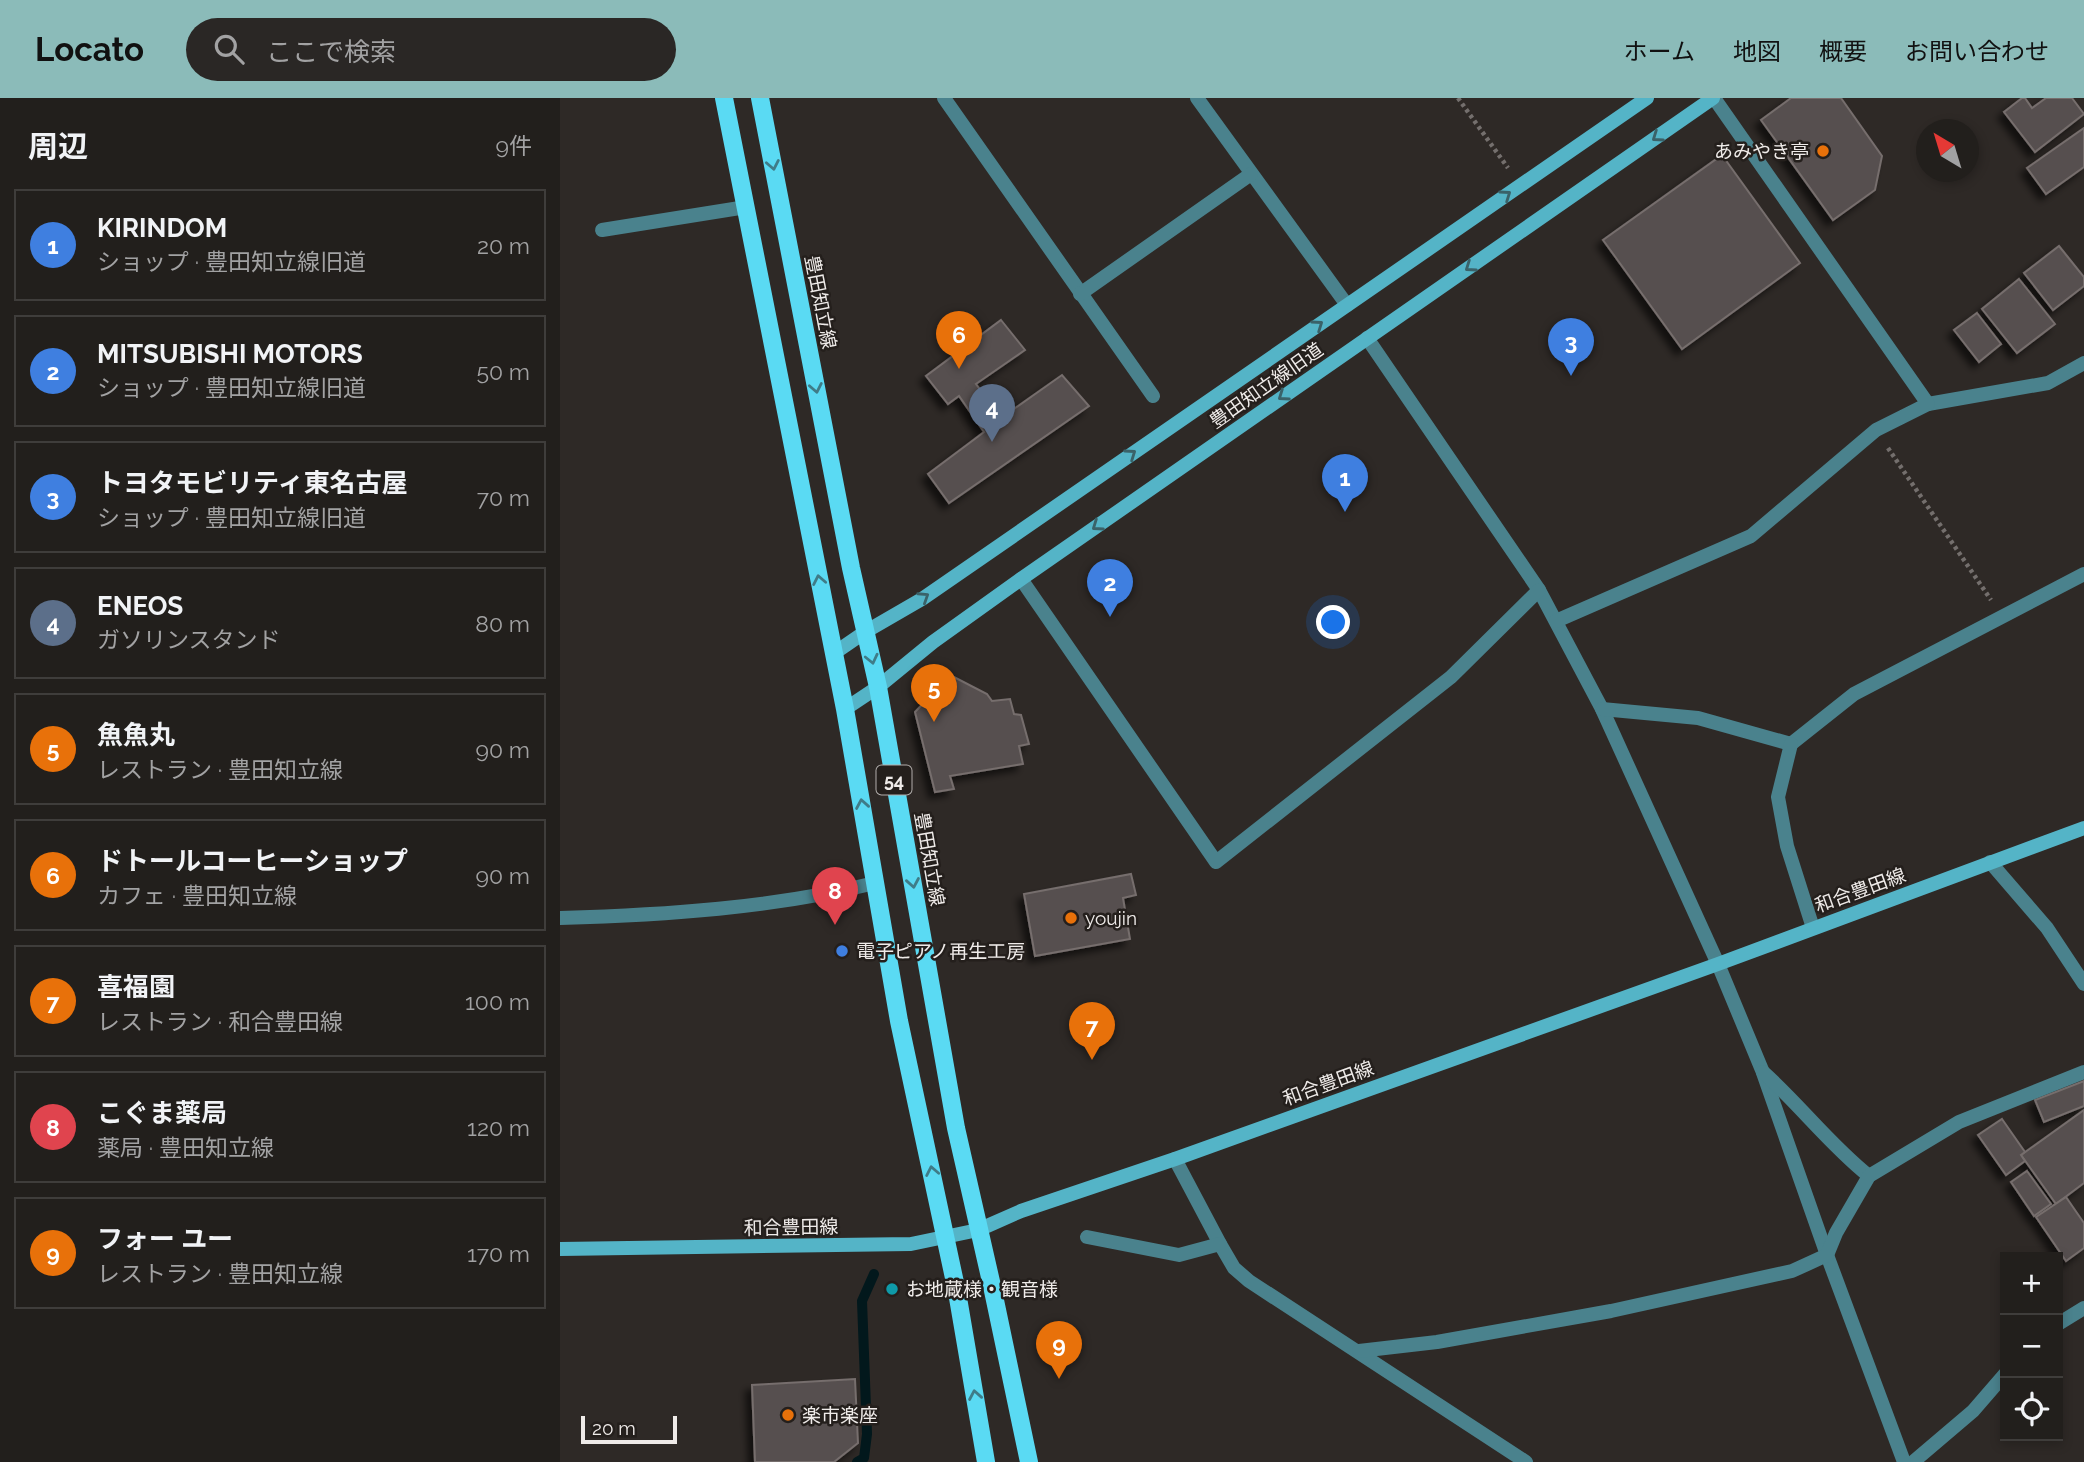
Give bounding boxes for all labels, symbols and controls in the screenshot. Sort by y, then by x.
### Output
search box [186,18,676,81]
text: Locato [35,30,144,69]
icon: search [210,30,248,68]
text: ここで検索 [266,37,396,67]
text: ホーム [1624,37,1695,66]
text: 地図 [1733,37,1781,66]
text: 概要 [1819,37,1867,66]
text: お問い合わせ [1905,37,2049,66]
north arrow [1916,119,1979,182]
text: 周辺 [28,129,88,164]
one-way arrow [1652,129,1665,141]
text: 9件 [496,132,532,159]
place label: あみやき亭 [1714,140,1809,162]
marker: あみやき亭 [1815,143,1831,159]
one-way arrow [765,159,780,171]
one-way arrow [1498,191,1511,203]
text: KIRINDOM [97,213,227,243]
text: 1 [47,232,59,259]
text: 20 m [477,232,530,259]
text: ショップ · 豊田知立線旧道 [97,248,366,275]
street label: 豊田知立線 [801,253,841,351]
one-way arrow [1465,258,1478,271]
pin: 6 [936,311,982,369]
pin: 3 [1548,318,1594,376]
one-way arrow [1311,320,1324,333]
street label: 豊田知立線旧道 [1205,338,1327,432]
text: MITSUBISHI MOTORS [97,339,363,369]
text: 2 [47,358,59,385]
text: 50 m [476,358,530,385]
text: ショップ · 豊田知立線旧道 [97,374,366,401]
one-way arrow [808,382,823,394]
pin: 4 [969,384,1015,442]
one-way arrow [1278,388,1291,400]
one-way arrow [1123,450,1136,462]
pin: 1 [1322,454,1368,512]
text: トヨタモビリティ東名古屋 [97,468,407,498]
text: 3 [47,484,59,511]
text: 70 m [477,484,530,511]
text: ショップ · 豊田知立線旧道 [97,504,366,531]
one-way arrow [1092,518,1105,530]
pin: 2 [1087,559,1133,617]
one-way arrow [812,574,827,586]
text: ENEOS [97,591,183,621]
one-way arrow [916,592,929,605]
your location [1316,605,1350,639]
text: 4 [46,610,60,637]
text: 80 m [475,610,530,637]
text: ガソリンスタンド [97,626,281,653]
one-way arrow [863,653,878,665]
pin: 5 [911,664,957,722]
text: 魚魚丸 [97,720,175,750]
text: 5 [47,736,59,763]
text: 90 m [475,736,530,763]
text: レストラン · 豊田知立線 [97,756,343,783]
road number: 54 [876,766,912,794]
one-way arrow [855,798,870,810]
street label: 豊田知立線 [911,810,949,908]
text: ドトールコーヒーショップ [97,846,408,876]
text: 6 [46,862,60,889]
text: 90 m [475,862,530,889]
street label: 和合豊田線 [1812,863,1908,917]
pin: 8 [812,867,858,925]
one-way arrow [904,877,919,889]
text: カフェ · 豊田知立線 [97,882,297,909]
place label: youjin [1085,907,1137,929]
marker: youjin [1063,910,1079,926]
place label: 電子ピアノ再生工房 [856,940,1025,962]
marker: 電子ピアノ再生工房 [834,943,850,959]
text: 喜福園 [97,972,175,1002]
text: 7 [47,988,59,1015]
text: 100 m [465,988,530,1015]
pin: 7 [1069,1002,1115,1060]
text: レストラン · 和合豊田線 [97,1008,343,1035]
street label: 和合豊田線 [1280,1056,1376,1110]
text: こぐま薬局 [97,1098,227,1128]
text: 8 [46,1114,60,1141]
text: 120 m [467,1114,530,1141]
text: 薬局 · 豊田知立線 [97,1134,274,1161]
one-way arrow [926,1165,941,1177]
street label: 和合豊田線 [743,1215,839,1239]
text: フォー ユー [97,1224,233,1254]
text: 9 [46,1240,60,1267]
text: 170 m [467,1240,530,1267]
map controls [2000,1252,2063,1441]
button: + [2000,1252,2063,1315]
text: レストラン · 豊田知立線 [97,1260,343,1287]
place label: お地蔵様・観音様 [906,1278,1058,1300]
marker: お地蔵様・観音様 [884,1281,900,1297]
button: − [2000,1315,2063,1378]
pin: 9 [1036,1321,1082,1379]
button: locate [2000,1378,2063,1441]
one-way arrow [968,1389,983,1401]
place label: 楽市楽座 [802,1404,878,1426]
marker: 楽市楽座 [780,1407,796,1423]
scale bar [581,1413,677,1445]
text: 20 m [592,1417,636,1439]

